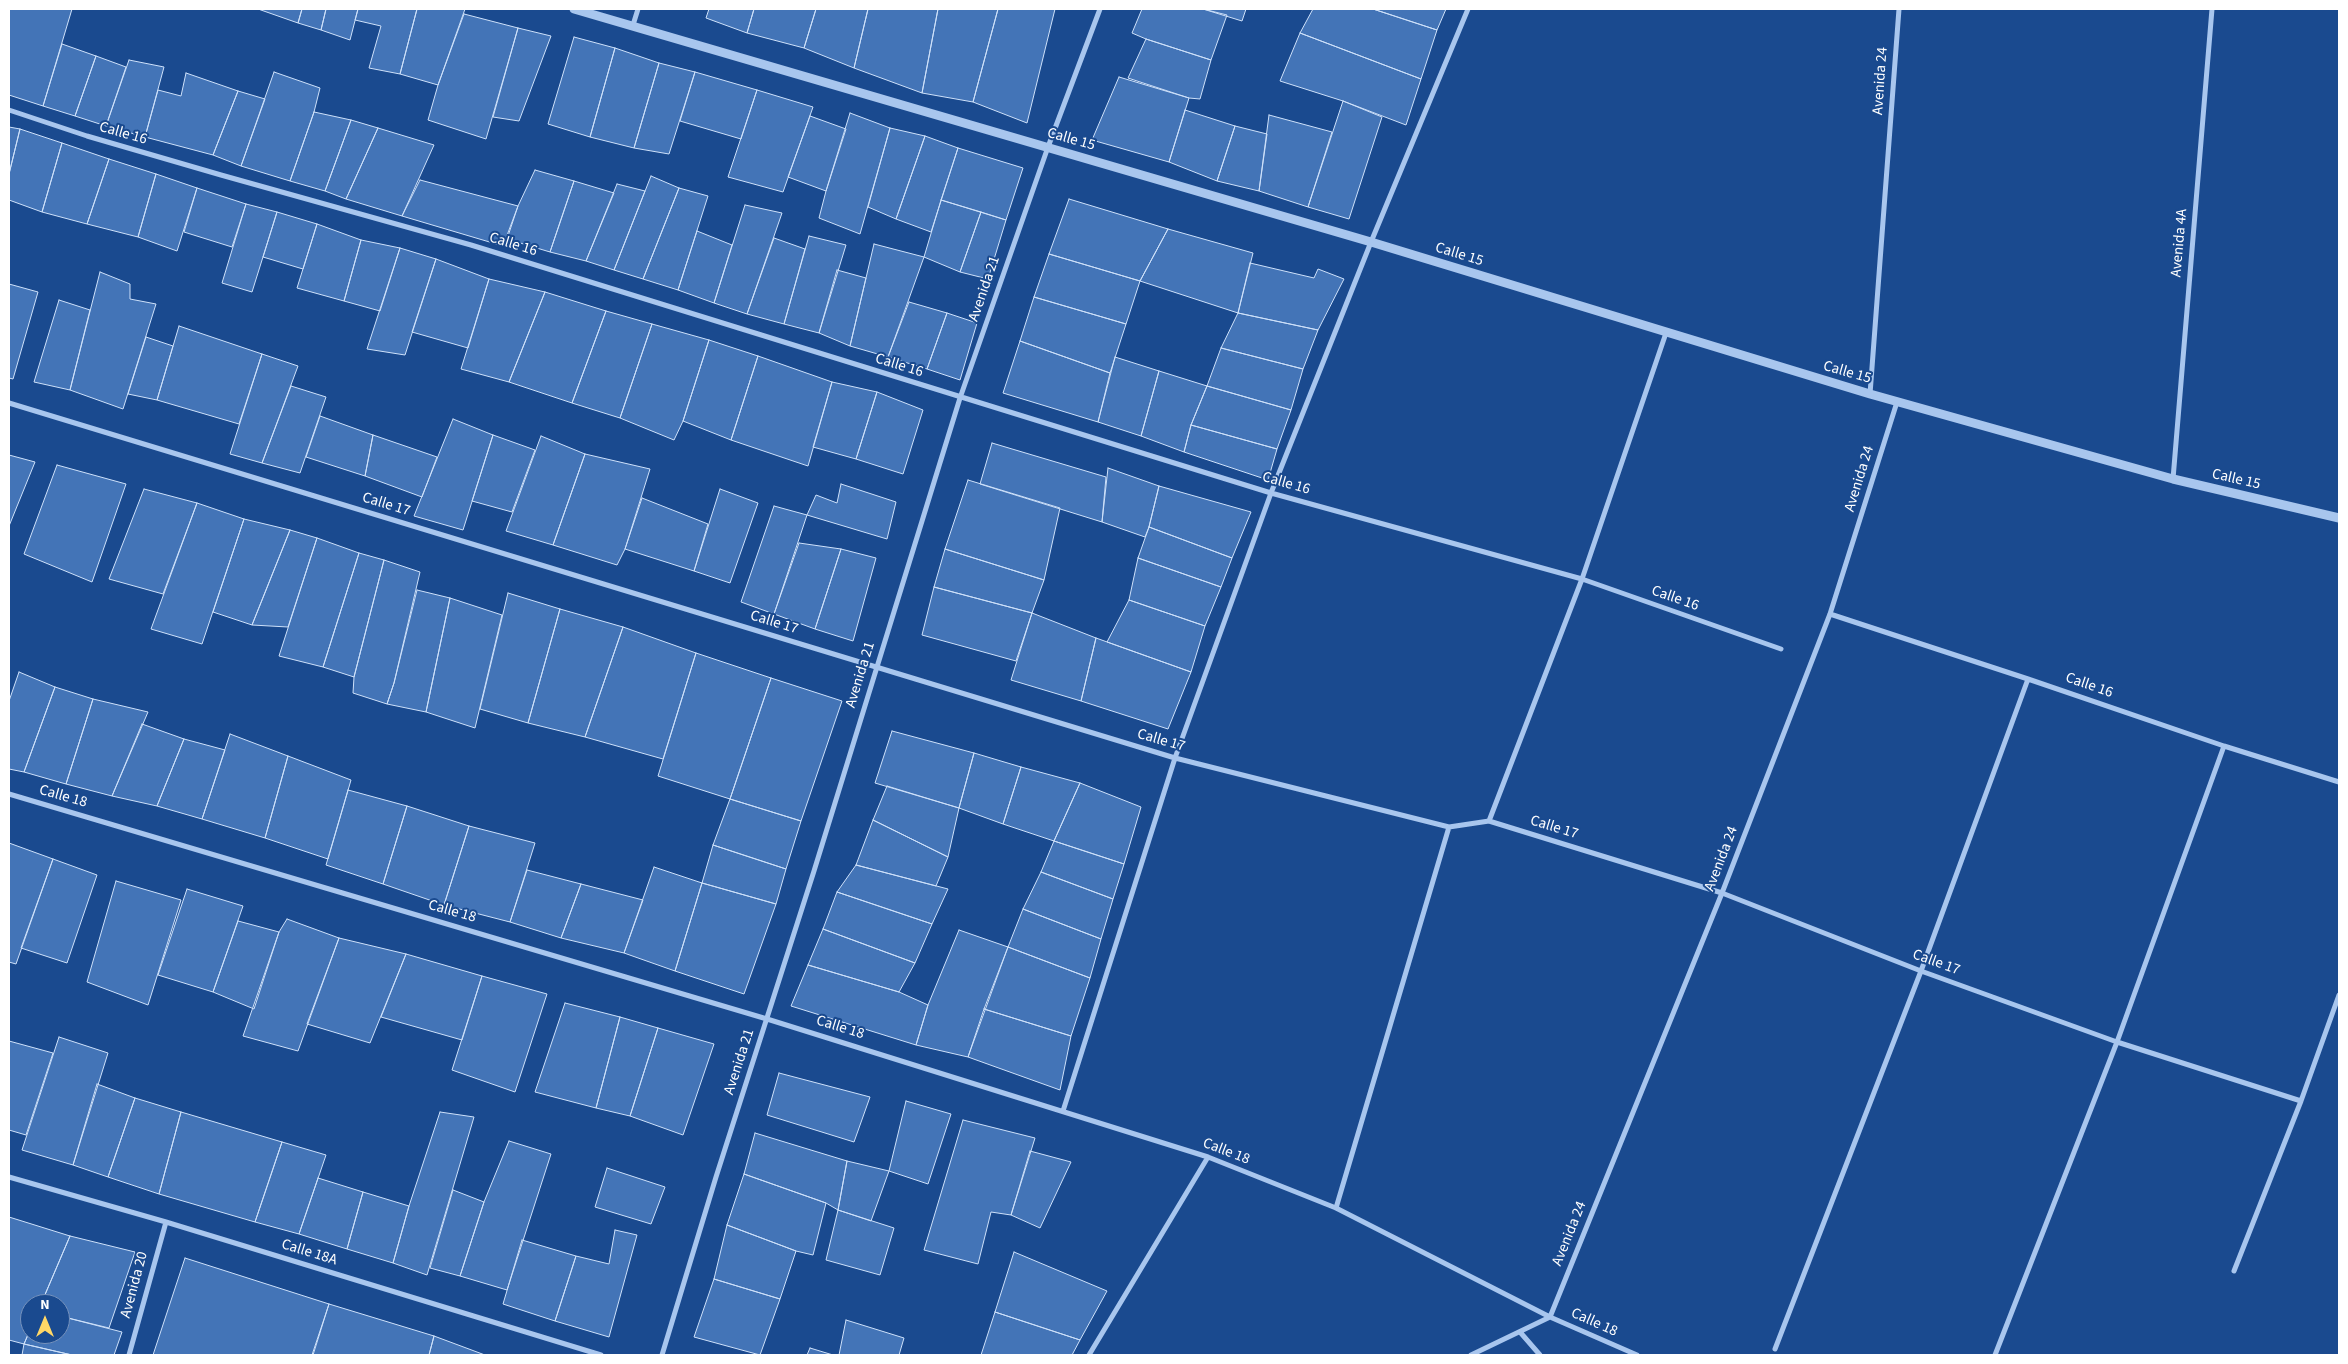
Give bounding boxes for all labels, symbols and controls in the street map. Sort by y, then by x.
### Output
street label: Avenida 24 [1870,46,1892,116]
street label: Calle 16 [97,119,149,149]
street label: Calle 15 [1045,125,1097,155]
street label: Avenida 4A [2168,208,2192,278]
street label: Calle 16 [487,229,539,261]
street label: Calle 15 [1433,239,1485,271]
street label: Avenida 21 [965,254,1005,324]
street label: Calle 16 [873,350,925,382]
street label: Calle 15 [1821,358,1873,388]
street label: Avenida 24 [1841,444,1879,514]
street label: Calle 15 [2210,466,2262,494]
street label: Calle 16 [1260,469,1312,499]
street label: Calle 17 [360,489,412,521]
street label: Calle 16 [1649,582,1701,616]
street label: Calle 17 [748,607,800,639]
street label: Avenida 21 [842,640,880,710]
street label: Calle 16 [2063,669,2115,703]
street label: Calle 17 [1135,726,1187,756]
street label: Calle 18 [37,782,89,812]
street label: Calle 17 [1528,812,1580,844]
street label: Avenida 24 [1701,824,1743,894]
street label: Calle 18 [426,897,478,927]
street label: Calle 17 [1910,946,1962,980]
street label: Calle 18 [814,1012,866,1044]
street label: Avenida 21 [721,1027,759,1097]
street label: Calle 18 [1200,1135,1252,1169]
street label: Avenida 24 [1549,1199,1591,1269]
street label: Calle 18A [279,1236,339,1270]
street label: Avenida 20 [117,1250,153,1320]
north arrow [20,1294,70,1344]
text: N [40,1295,50,1315]
street label: Calle 18 [1568,1305,1620,1341]

